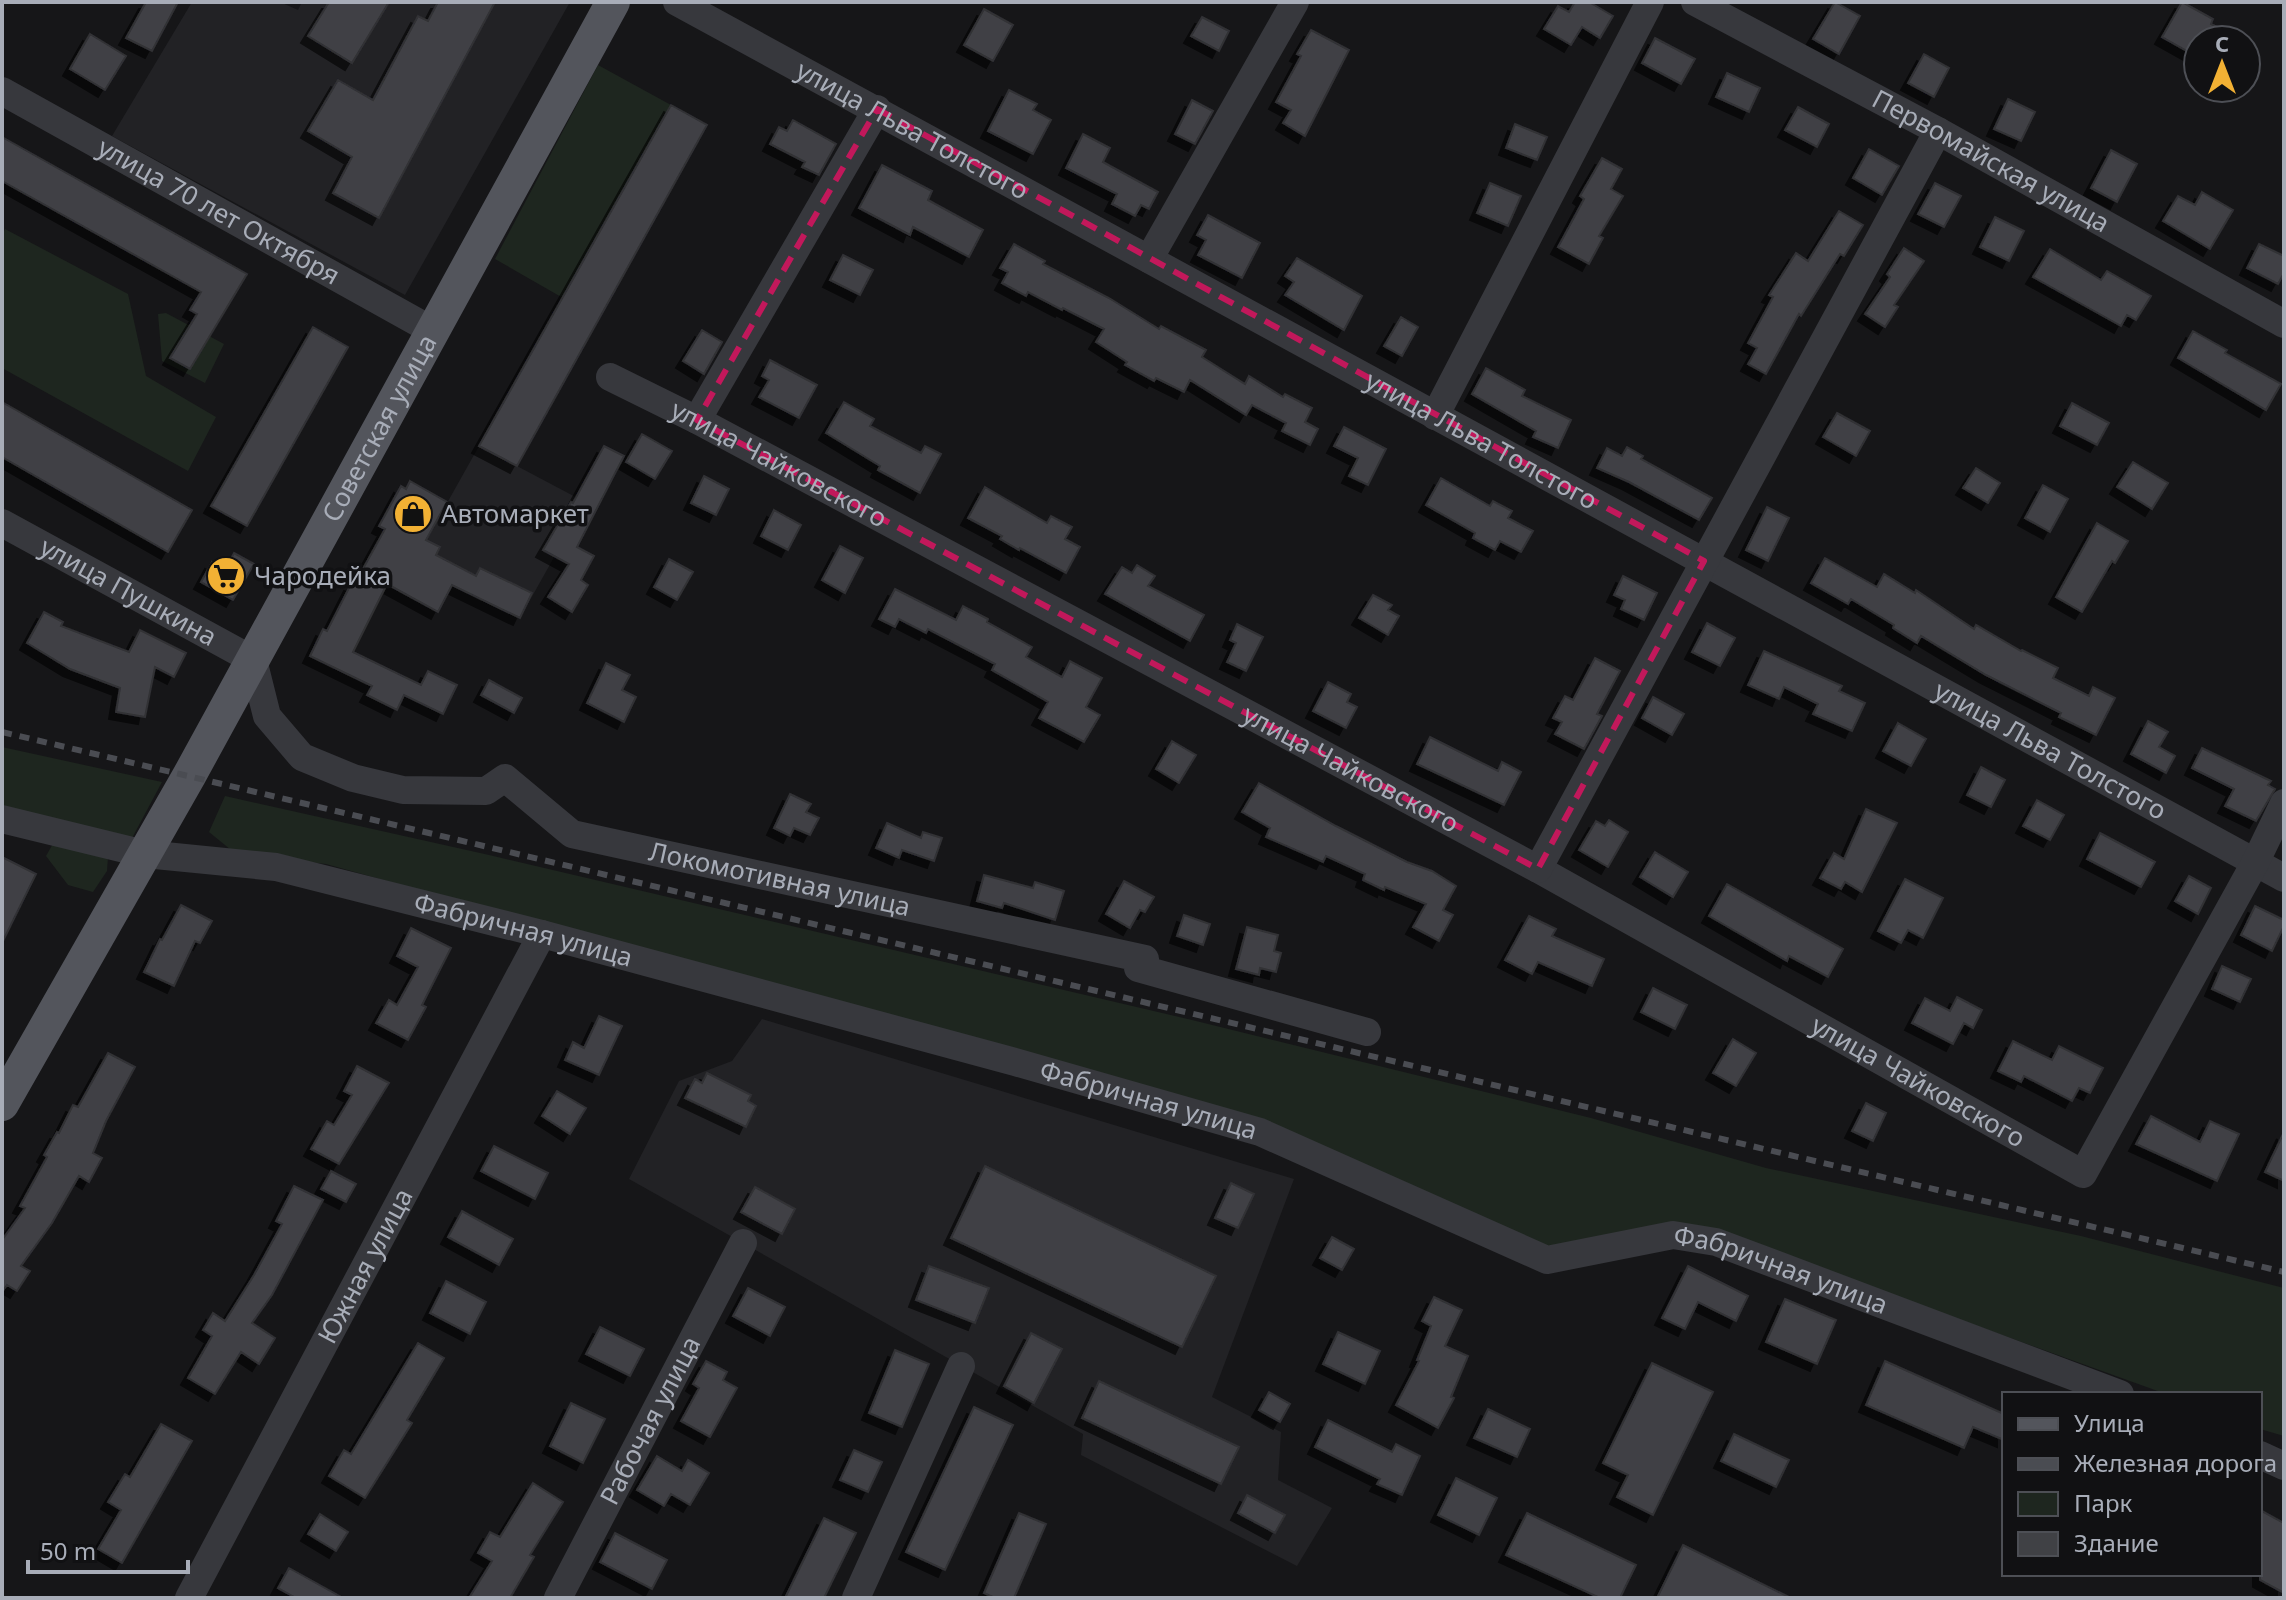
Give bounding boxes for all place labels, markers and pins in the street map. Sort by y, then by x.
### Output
shop icon: Автомаркет [392,493,434,535]
place label: Автомаркет [441,495,589,531]
supermarket icon: Чародейка [205,555,247,597]
place label: Чародейка [254,557,391,593]

